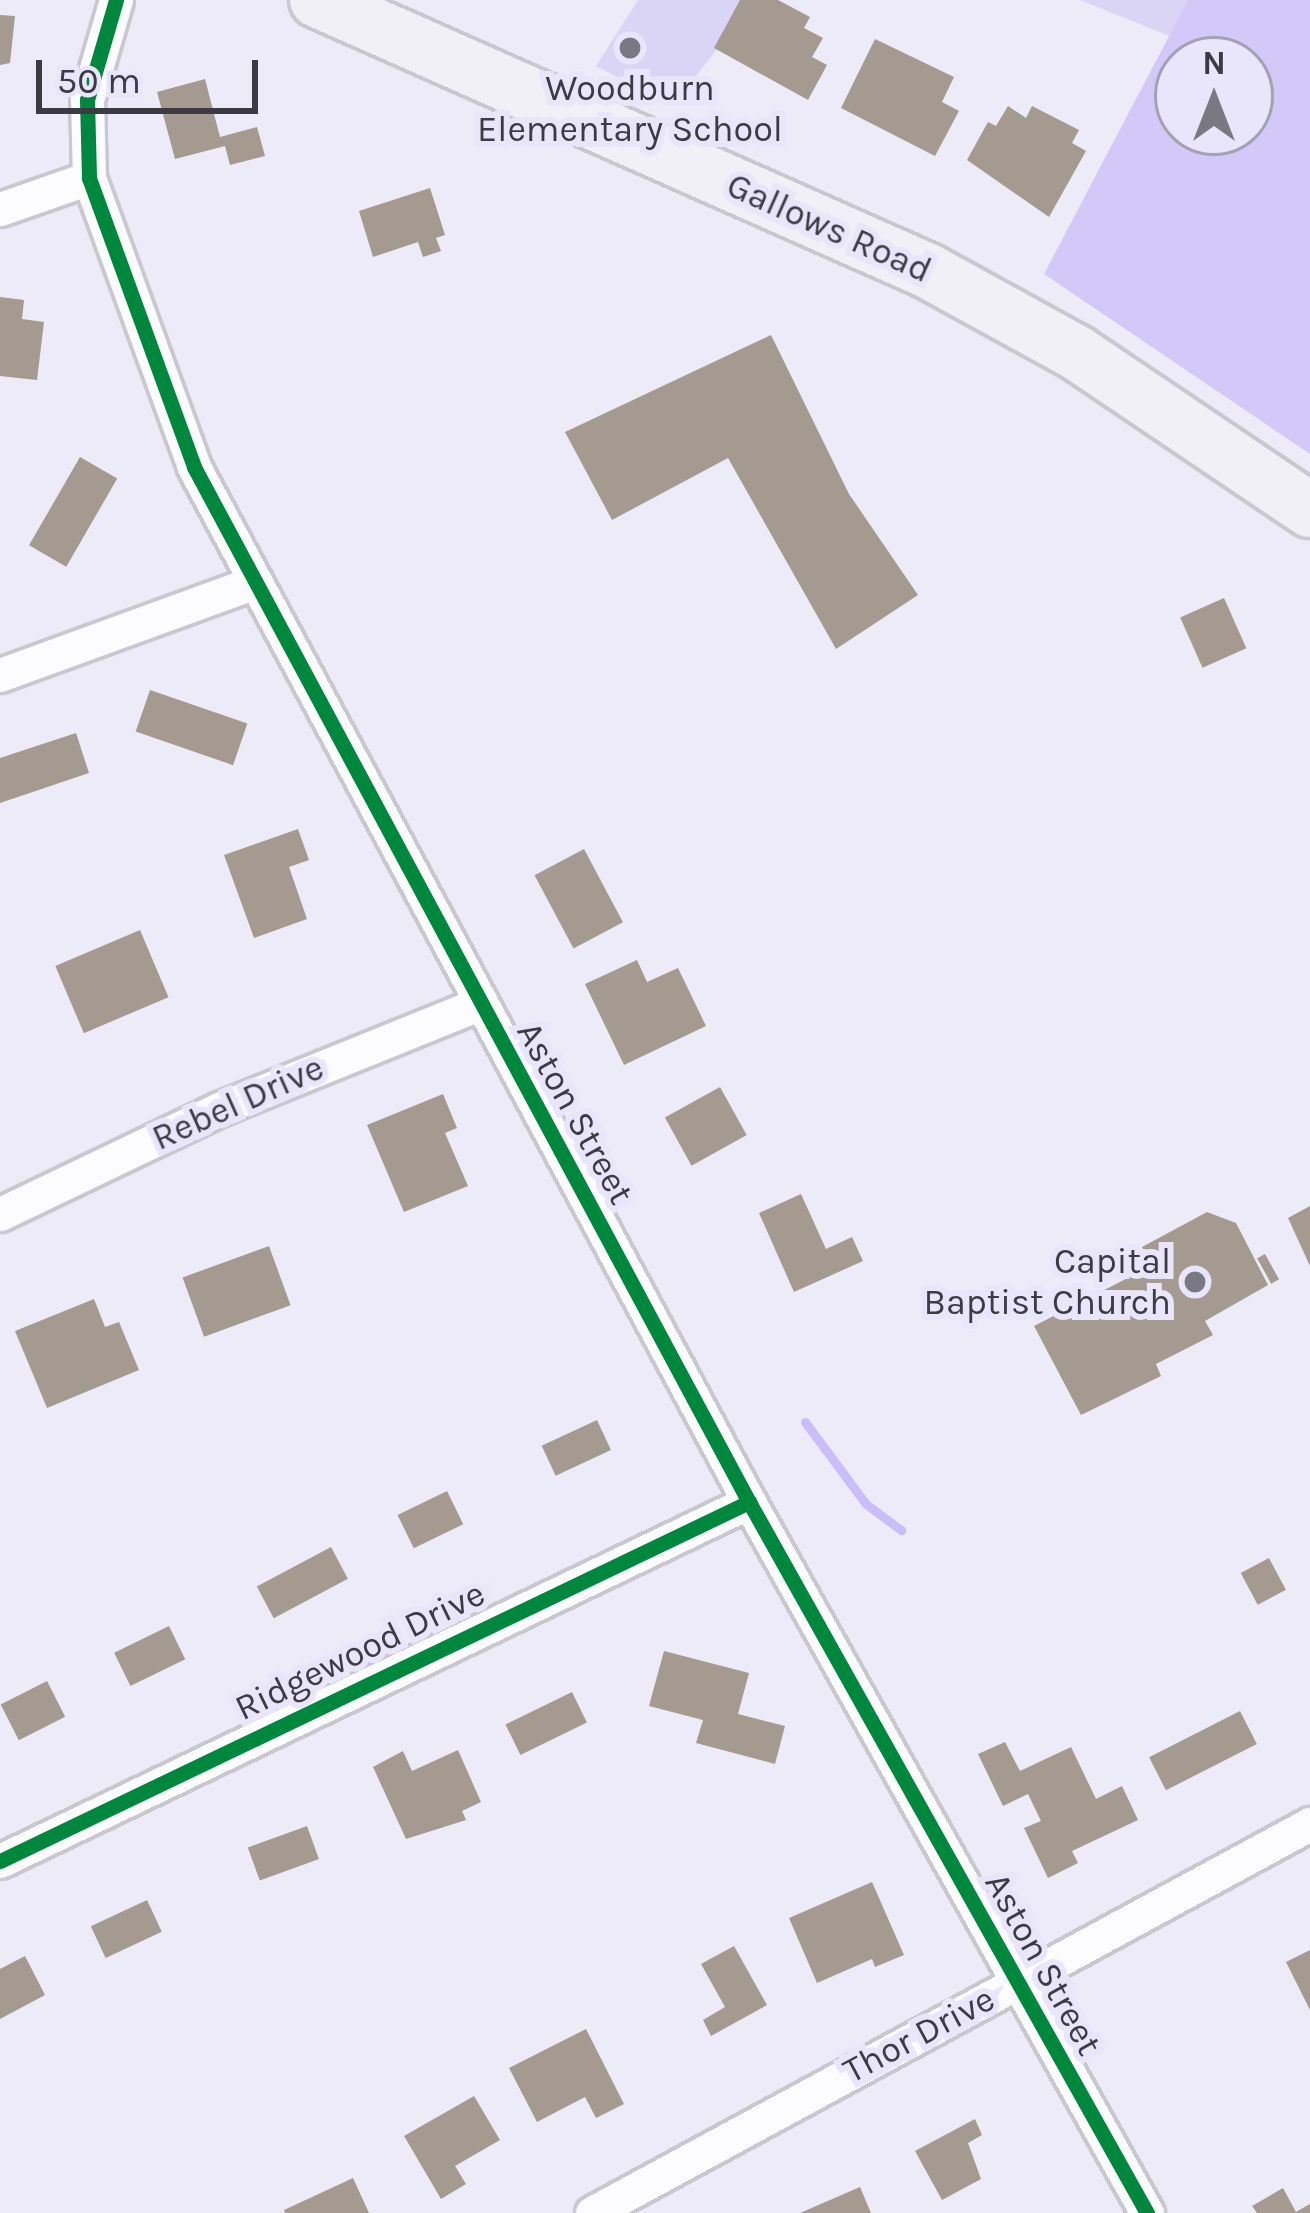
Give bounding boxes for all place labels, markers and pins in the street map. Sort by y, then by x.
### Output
marker: Woodburn Elementary School [617,35,643,61]
place label: Woodburn Elementary School [477,66,783,151]
place label: Capital Baptist Church [924,1239,1171,1324]
marker: Capital Baptist Church [1182,1269,1208,1295]

